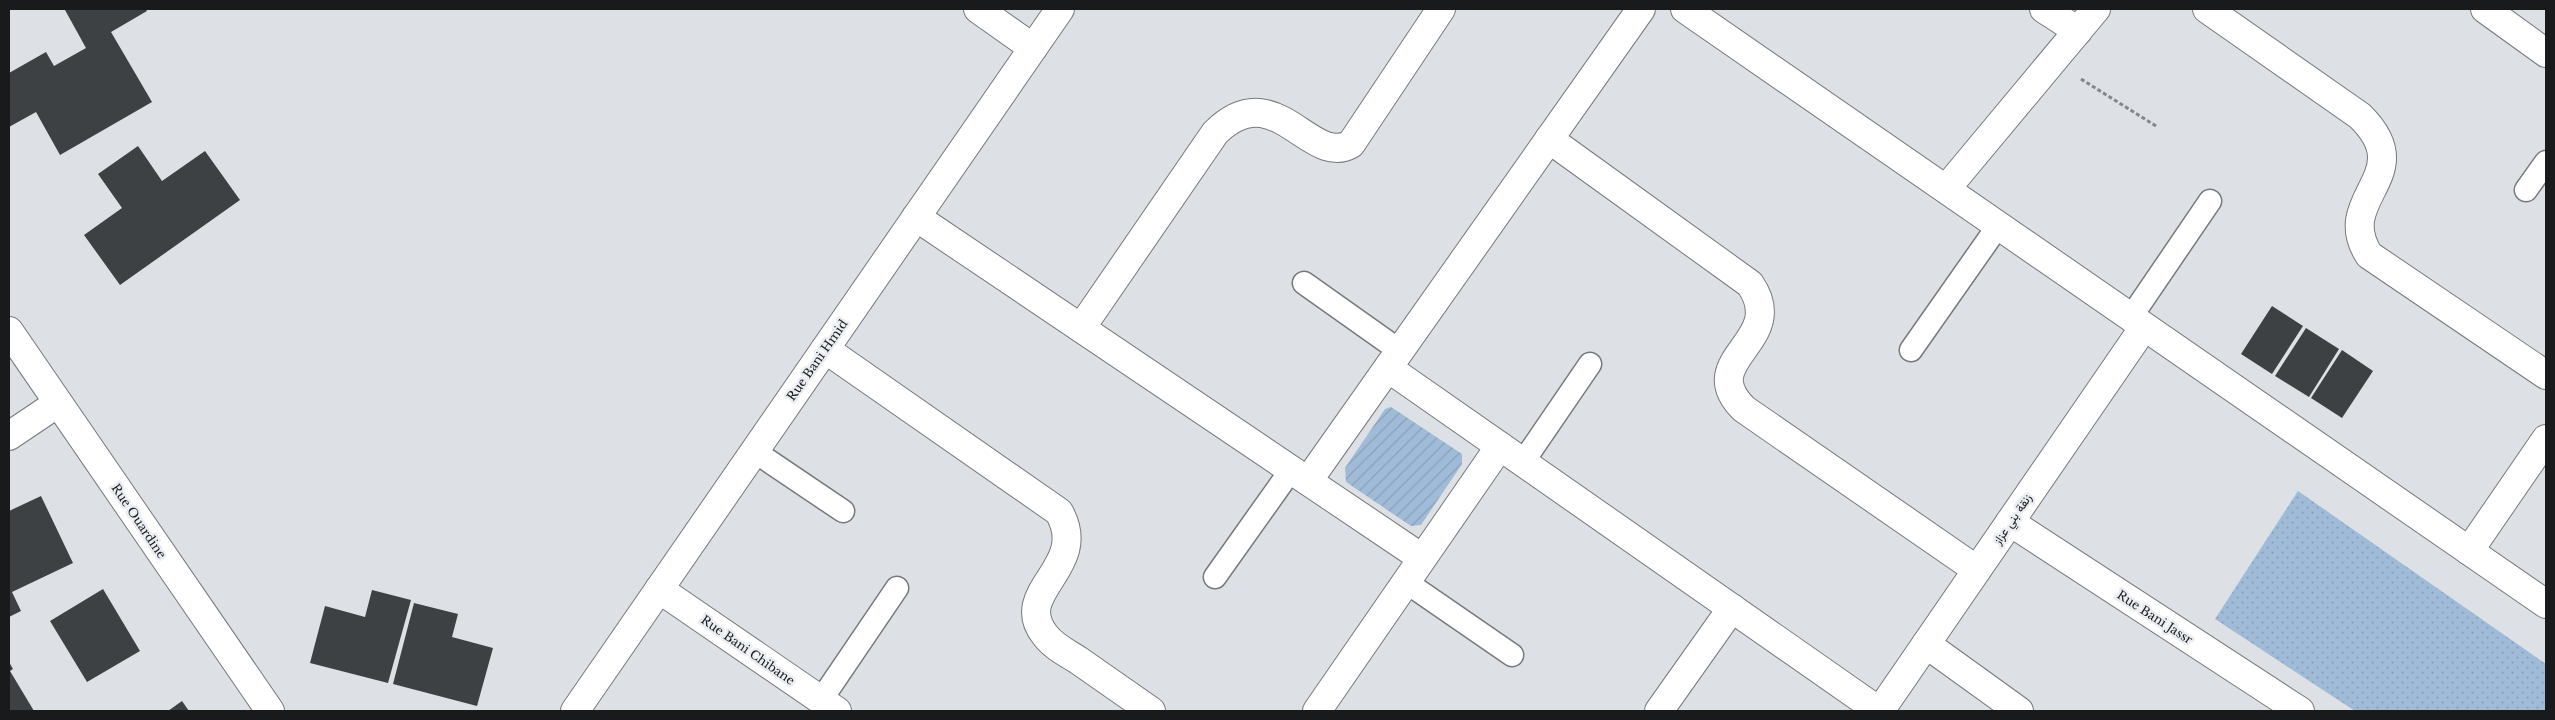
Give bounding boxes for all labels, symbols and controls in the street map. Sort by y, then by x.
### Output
street label: Rue Bani Hmid [783,317,851,403]
street label: Rue Ouardine [109,481,170,561]
street label: زنقة بني عزاز [1989,491,2037,550]
street label: Rue Bani Jassr [2114,587,2196,647]
street label: Rue Bani Chibane [698,612,798,688]

